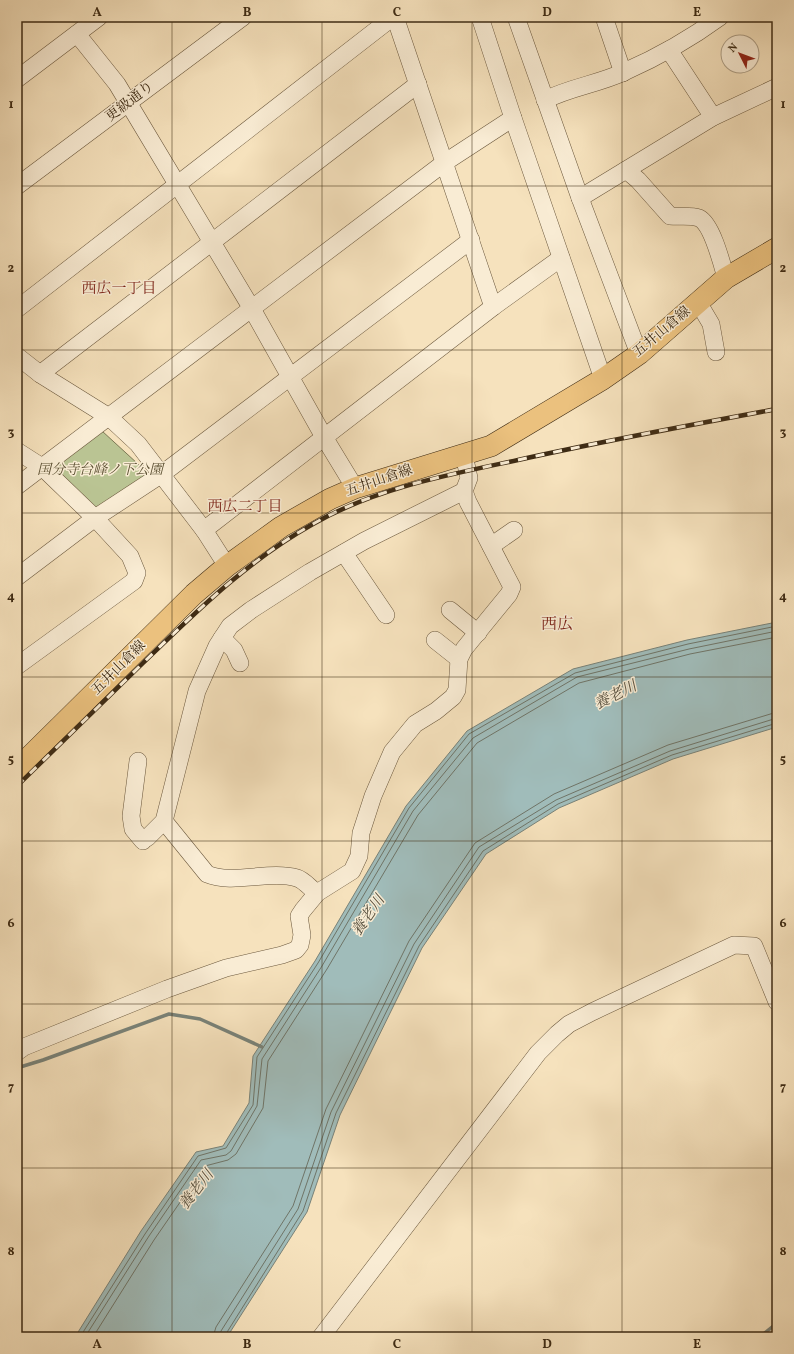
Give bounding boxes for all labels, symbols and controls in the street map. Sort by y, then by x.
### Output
text: A [92,4,102,22]
text: B [243,4,252,22]
text: C [393,4,401,22]
text: D [542,4,552,22]
text: E [693,4,701,22]
north arrow [720,34,760,74]
text: N [725,40,742,56]
street label: 更級通り [102,78,158,126]
text: 1 [8,96,14,114]
text: 1 [780,96,786,114]
text: 2 [8,260,15,278]
text: 2 [780,260,787,278]
district label: 西広一丁目 [81,279,157,300]
street label: 五井山倉線 [629,302,695,362]
text: 3 [8,424,15,442]
text: 3 [780,424,787,442]
park label: 国分寺台峰ノ下公園 [37,461,165,480]
street label: 五井山倉線 [343,461,415,501]
district label: 西広二丁目 [207,497,283,518]
text: 4 [7,588,15,606]
text: 4 [779,588,787,606]
district label: 西広 [541,614,573,636]
street label: 五井山倉線 [88,637,150,699]
water label: 養老川 [591,676,643,716]
text: 5 [8,751,14,769]
text: 5 [780,751,786,769]
water label: 養老川 [347,890,392,940]
text: 6 [7,915,15,933]
text: 6 [779,915,787,933]
text: 7 [8,1079,14,1097]
text: 7 [780,1079,786,1097]
water label: 養老川 [175,1164,220,1214]
text: 8 [7,1243,15,1261]
text: 8 [779,1243,787,1261]
text: A [92,1336,102,1354]
text: B [243,1336,252,1354]
text: C [393,1336,401,1354]
text: D [542,1336,552,1354]
text: E [693,1336,701,1354]

